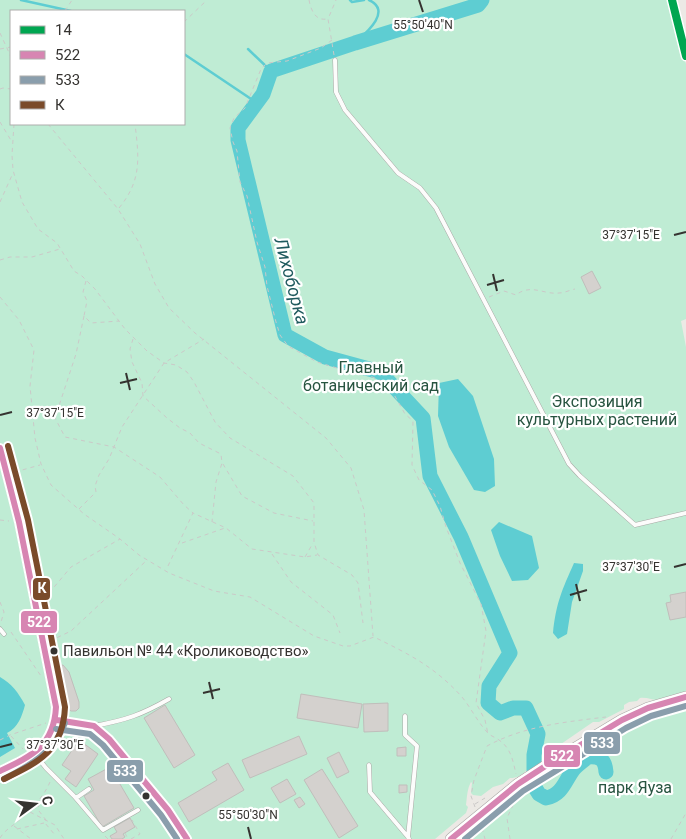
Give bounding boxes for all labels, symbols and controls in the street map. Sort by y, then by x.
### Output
legend [10,10,185,125]
text: 55°50'40"N [393,18,453,32]
text: 14 [55,21,72,39]
text: 522 [55,46,80,64]
text: 533 [55,71,80,89]
text: К [55,96,65,114]
text: 37°37'15"E [602,228,660,242]
water label: Лихоборка [270,234,314,327]
park label: Главный ботанический сад [303,358,439,395]
park label: Экспозиция культурных растений [517,392,677,429]
text: 37°37'15"E [26,406,84,420]
text: 37°37'30"E [602,560,660,574]
line badge: К [32,577,51,601]
text: К [37,580,47,596]
line badge: 522 [20,610,58,634]
text: 522 [27,614,51,630]
place label: Павильон № 44 «Кролиководство» [63,642,309,660]
marker: Павильон № 44 «Кролиководство» [49,646,59,656]
line badge: 533 [583,731,621,755]
text: 533 [590,735,614,751]
text: 37°37'30"E [26,738,84,752]
line badge: 522 [543,744,581,768]
text: 522 [550,748,574,764]
line badge: 533 [106,759,144,783]
text: 533 [113,763,137,779]
park label: парк Яуза [598,778,672,797]
north arrow [10,779,60,829]
unlabelled marker [141,791,151,801]
text: С [39,794,56,807]
text: 55°50'30"N [218,808,278,822]

